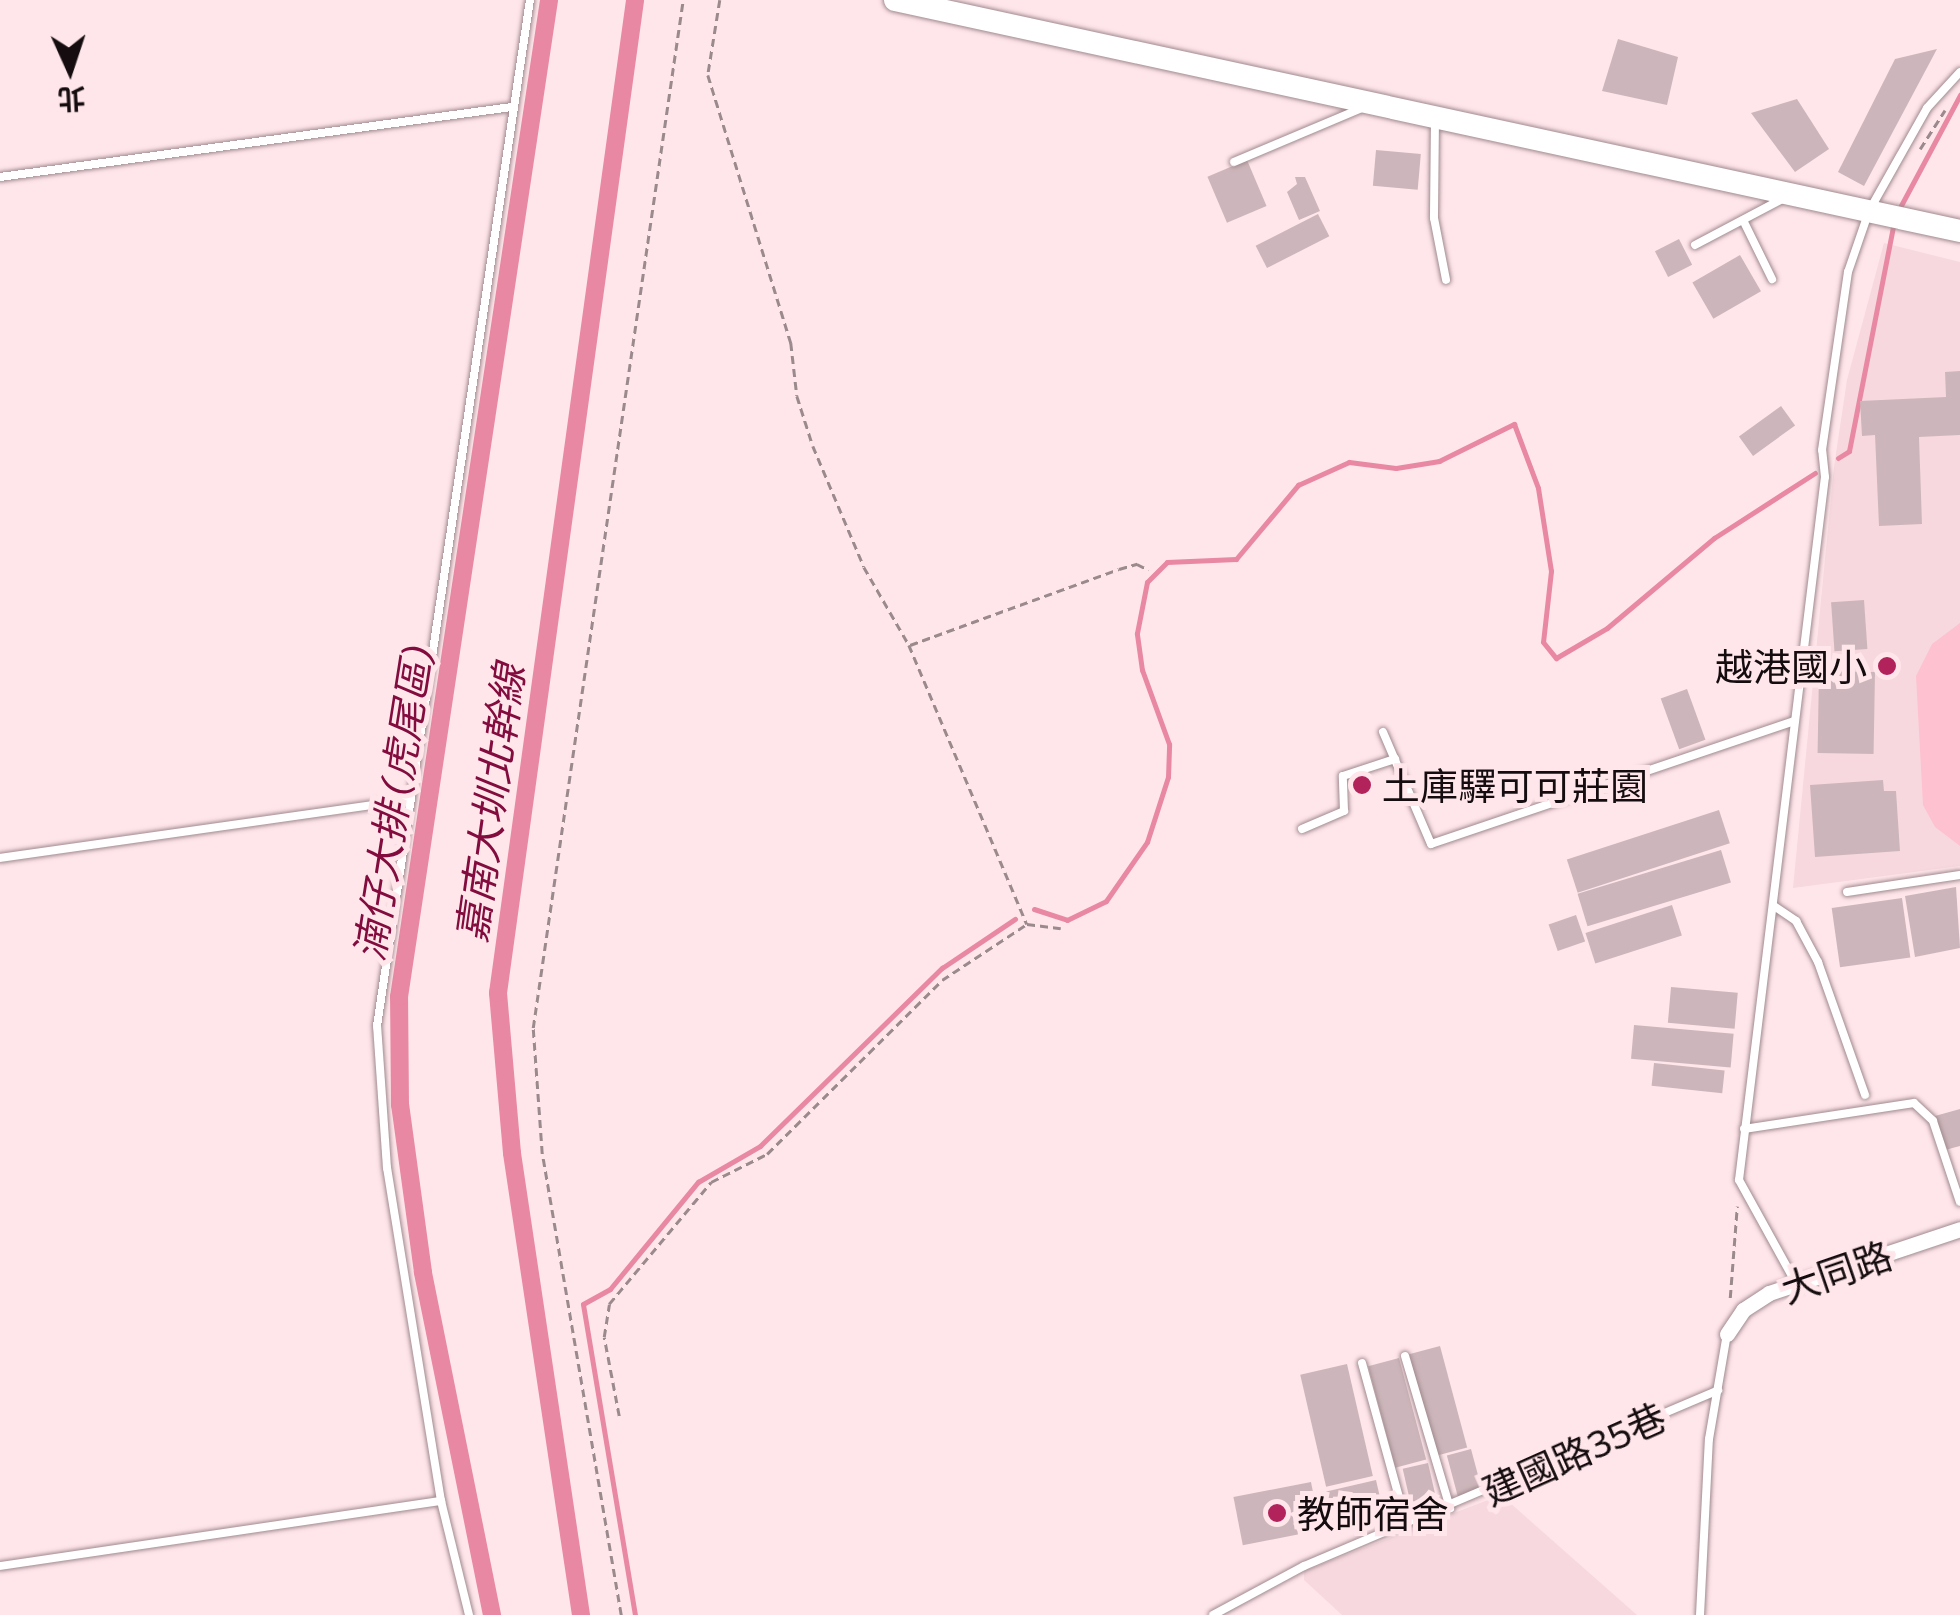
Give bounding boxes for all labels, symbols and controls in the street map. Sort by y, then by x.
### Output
north arrow [20,20,120,120]
text: 北 [57,82,86,118]
water label: 湳仔大排 (虎尾區) [343,642,441,964]
place label: 越港國小 [1715,643,1867,689]
marker: 越港國小 [1876,655,1898,677]
water label: 嘉南大圳北幹線 [446,661,532,945]
place label: 土庫驛可可莊園 [1382,762,1648,808]
marker: 土庫驛可可莊園 [1351,774,1373,796]
street label: 大同路 [1775,1231,1897,1311]
street label: 建國路35巷 [1475,1392,1673,1514]
place label: 教師宿舍 [1297,1490,1449,1536]
marker: 教師宿舍 [1266,1502,1288,1524]

